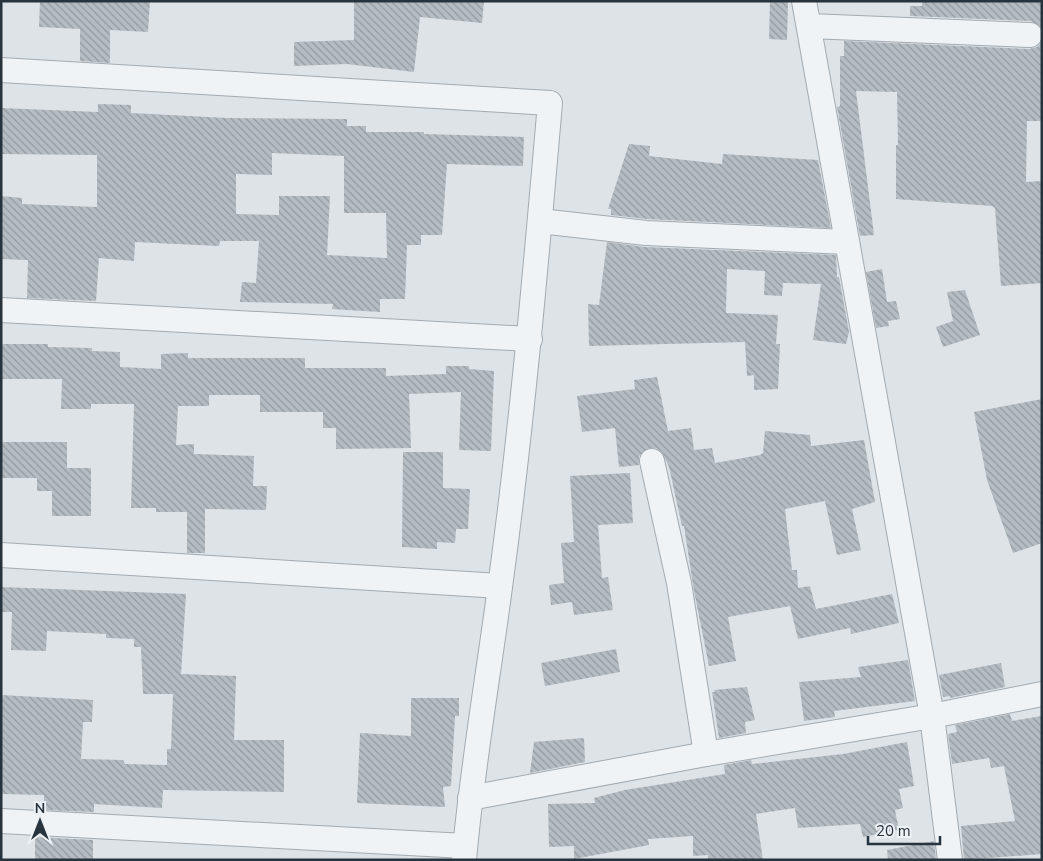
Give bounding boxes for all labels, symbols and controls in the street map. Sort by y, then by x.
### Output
north arrow [15,796,65,846]
text: N [35,799,45,818]
scale bar [868,814,940,846]
text: 20 m [876,821,911,841]

